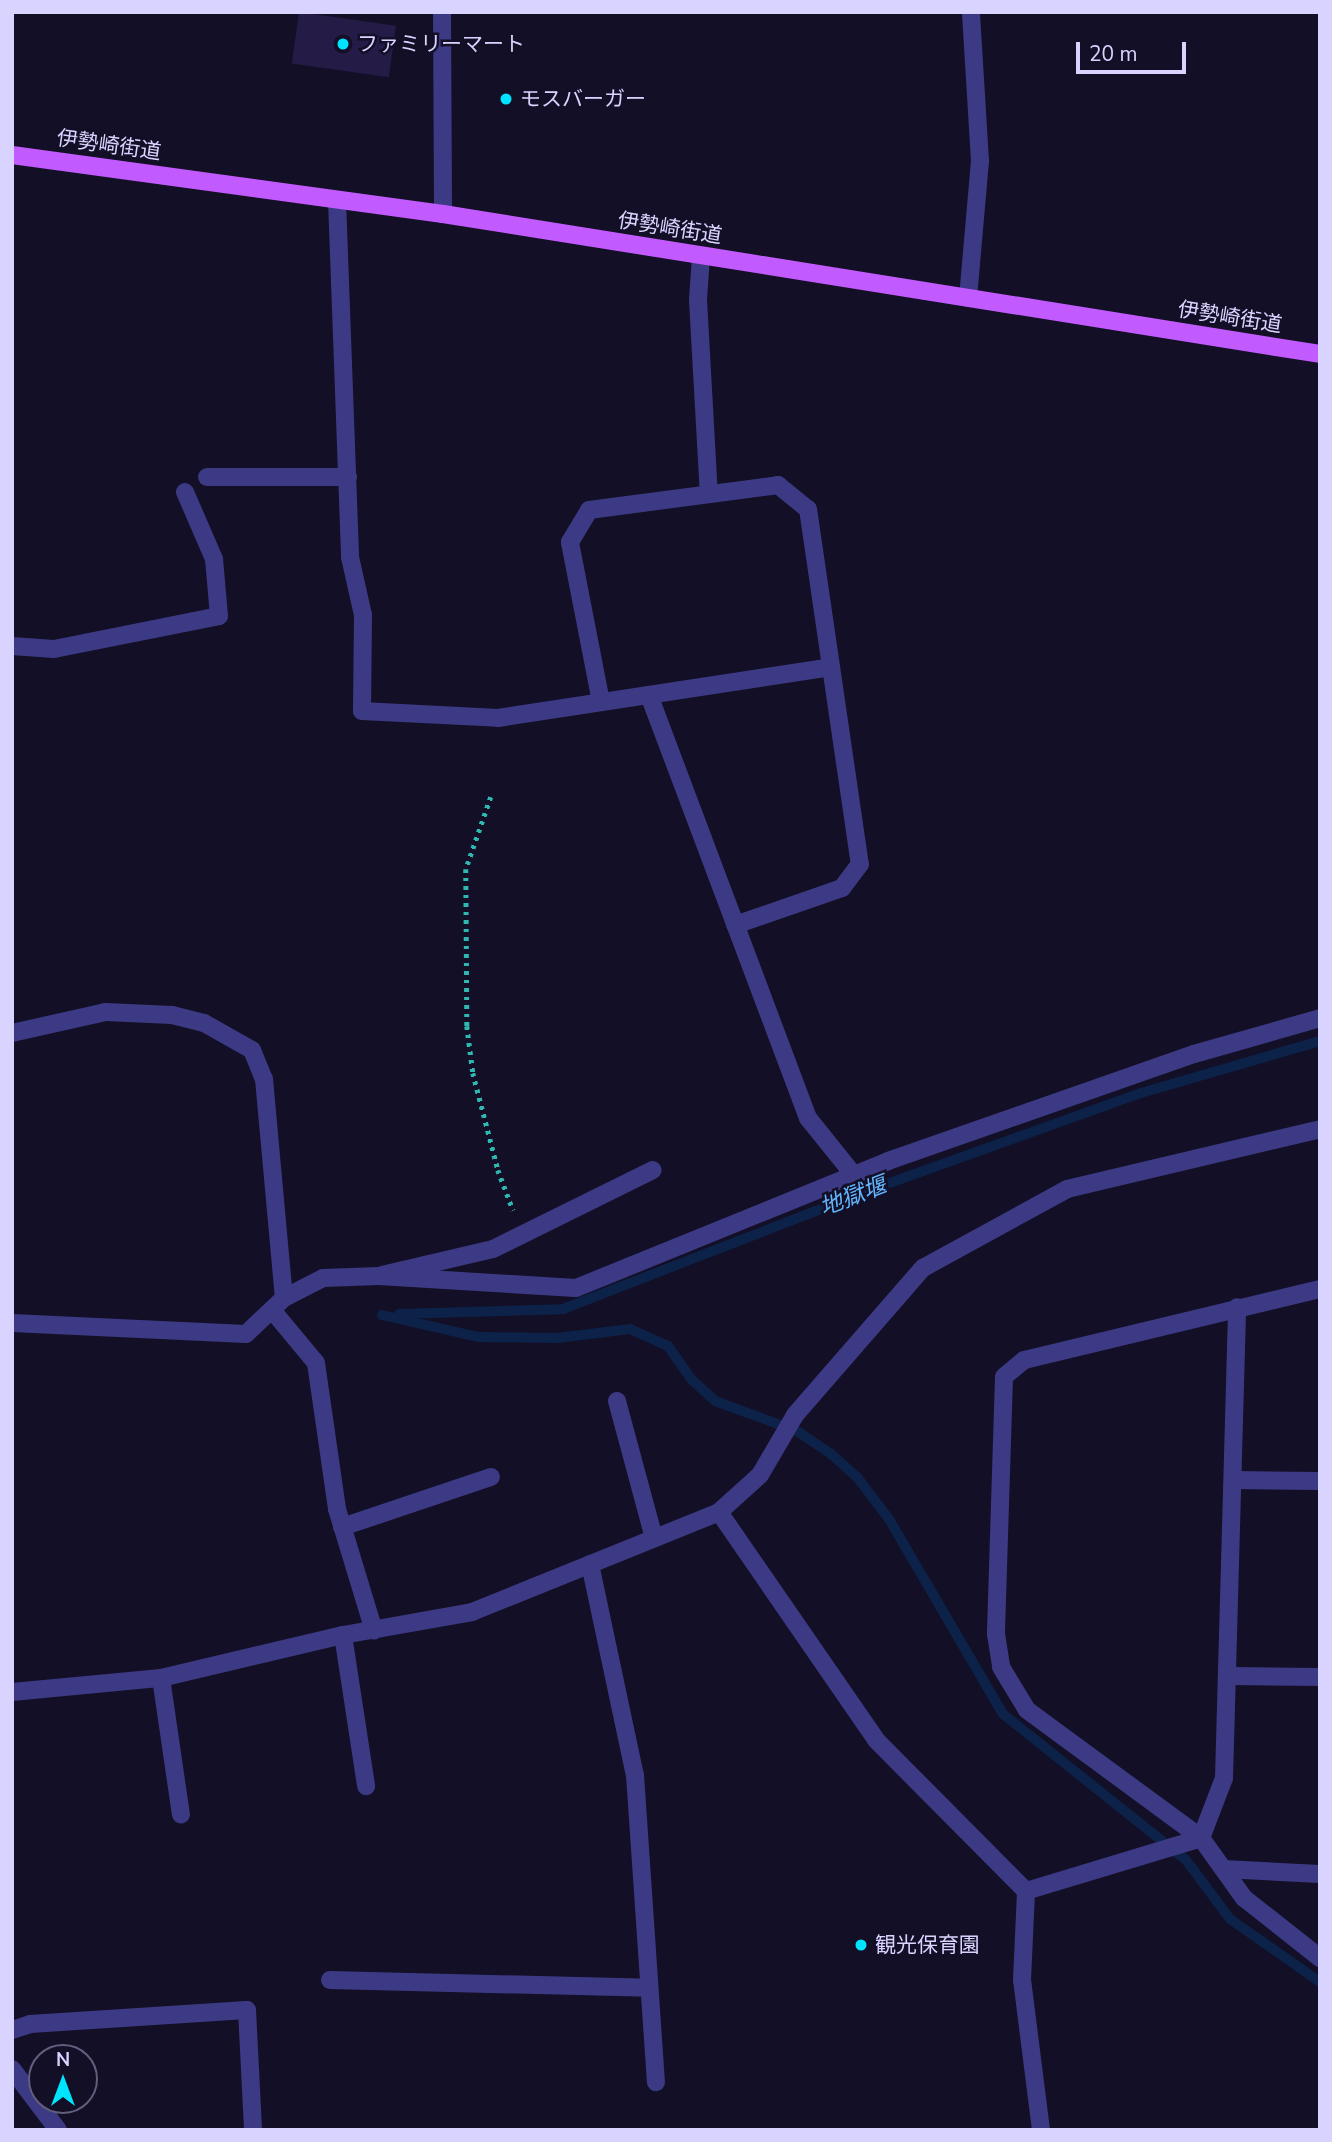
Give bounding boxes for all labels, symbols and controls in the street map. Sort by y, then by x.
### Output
scale bar [1080,28,1190,72]
place label: ファミリーマート [357,31,525,57]
marker: ファミリーマート [335,36,351,52]
text: 20 m [1089,40,1138,68]
place label: モスバーガー [520,86,646,112]
marker: モスバーガー [498,91,514,107]
street label: 伊勢崎街道 [55,125,163,165]
street label: 伊勢崎街道 [616,207,724,249]
street label: 伊勢崎街道 [1176,296,1284,338]
water label: 地獄堰 [816,1172,890,1222]
place label: 観光保育園 [875,1932,980,1958]
marker: 観光保育園 [853,1937,869,1953]
north arrow [28,2044,98,2114]
text: N [56,2047,70,2073]

